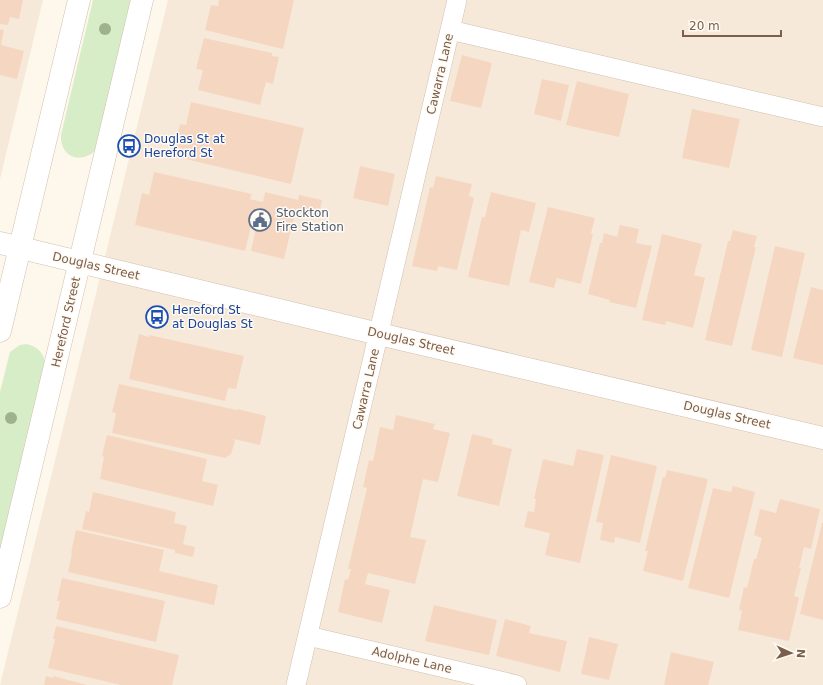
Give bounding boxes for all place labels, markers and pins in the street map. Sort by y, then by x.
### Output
place label: Douglas St at Hereford St [144,132,225,160]
bus stop icon: Douglas St at Hereford St [116,133,142,159]
place label: Stockton Fire Station [276,206,344,234]
public building icon: Stockton Fire Station [247,207,273,233]
place label: Hereford St at Douglas St [172,303,253,331]
bus stop icon: Hereford St at Douglas St [144,304,170,330]

